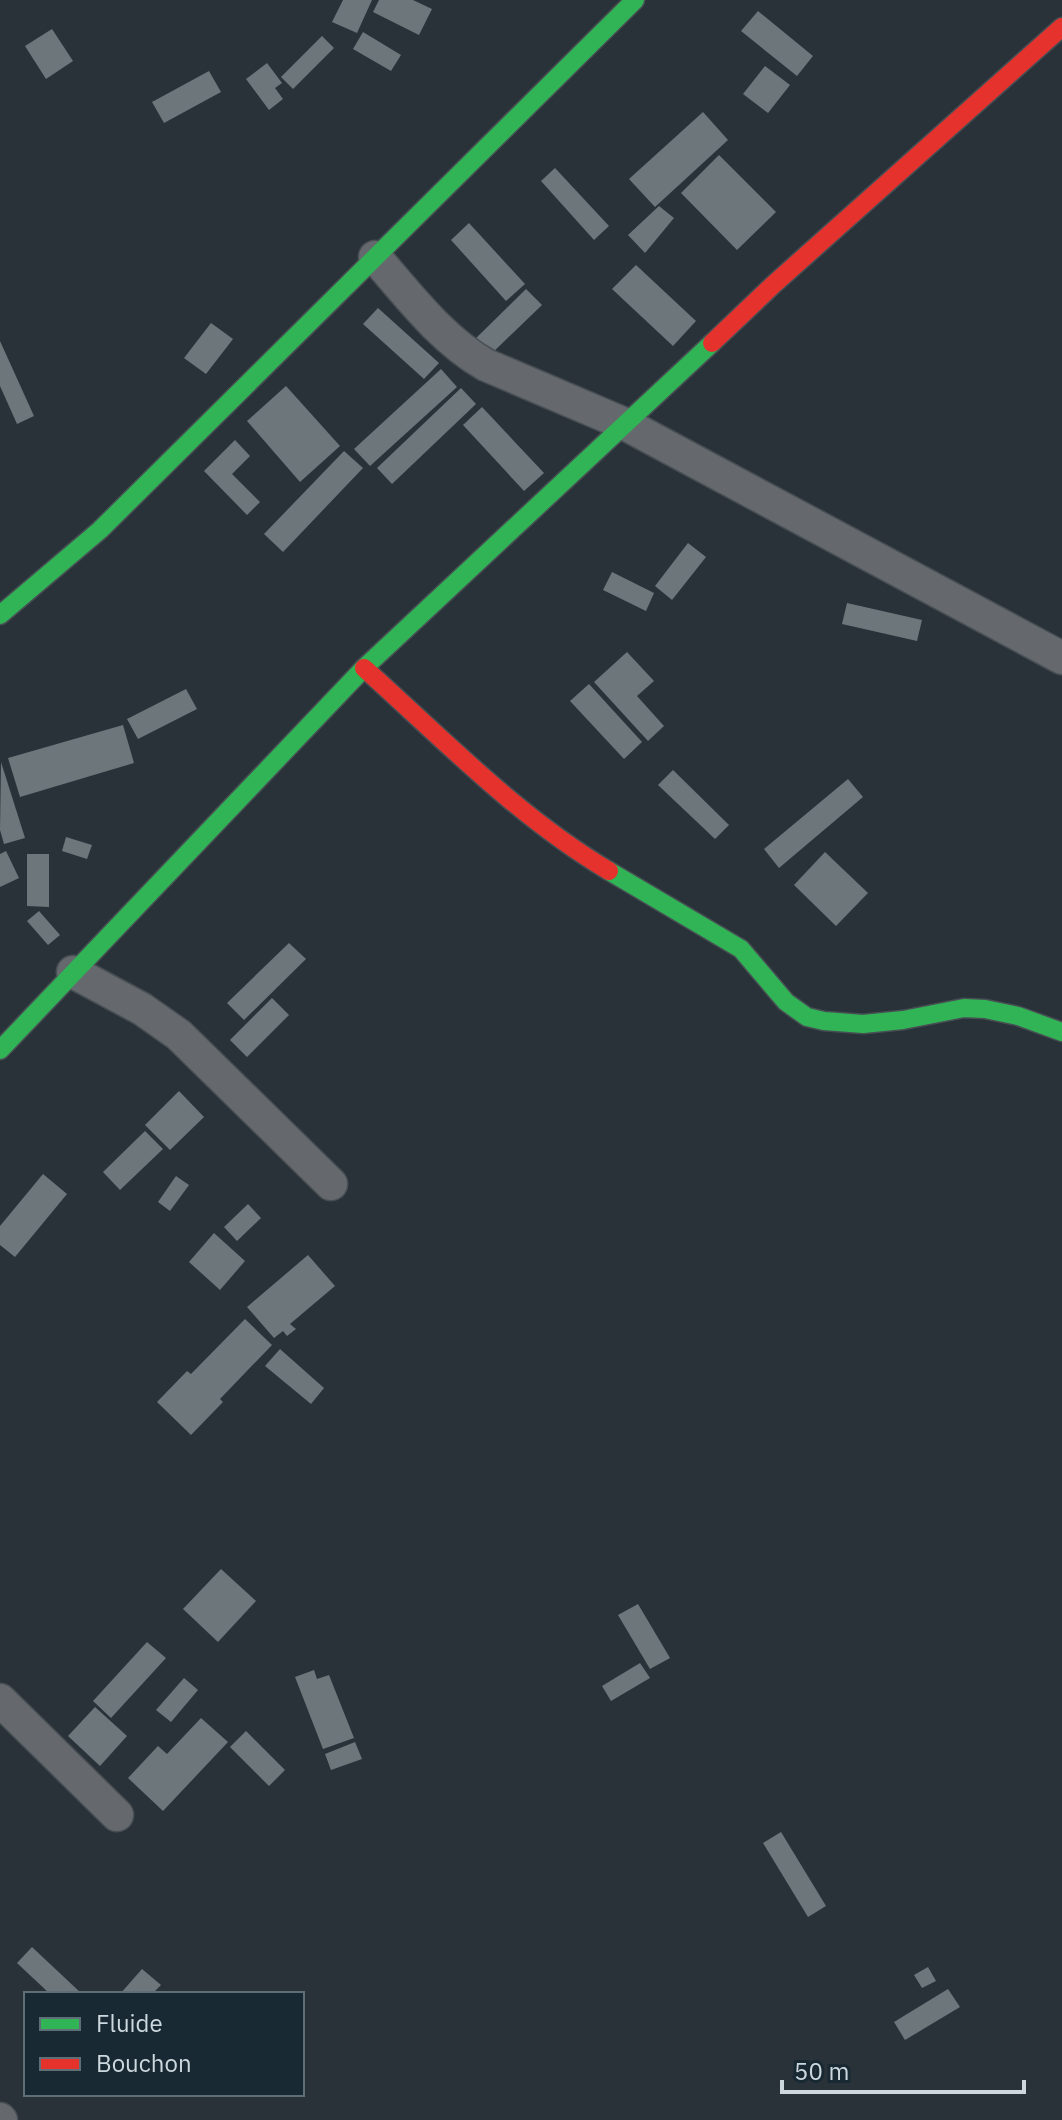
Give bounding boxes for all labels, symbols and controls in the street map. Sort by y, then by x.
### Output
legend [24,1992,304,2096]
text: Fluide [96,2007,163,2039]
scale bar [782,2044,1024,2094]
text: Bouchon [96,2047,192,2079]
text: 50 m [794,2055,849,2087]

